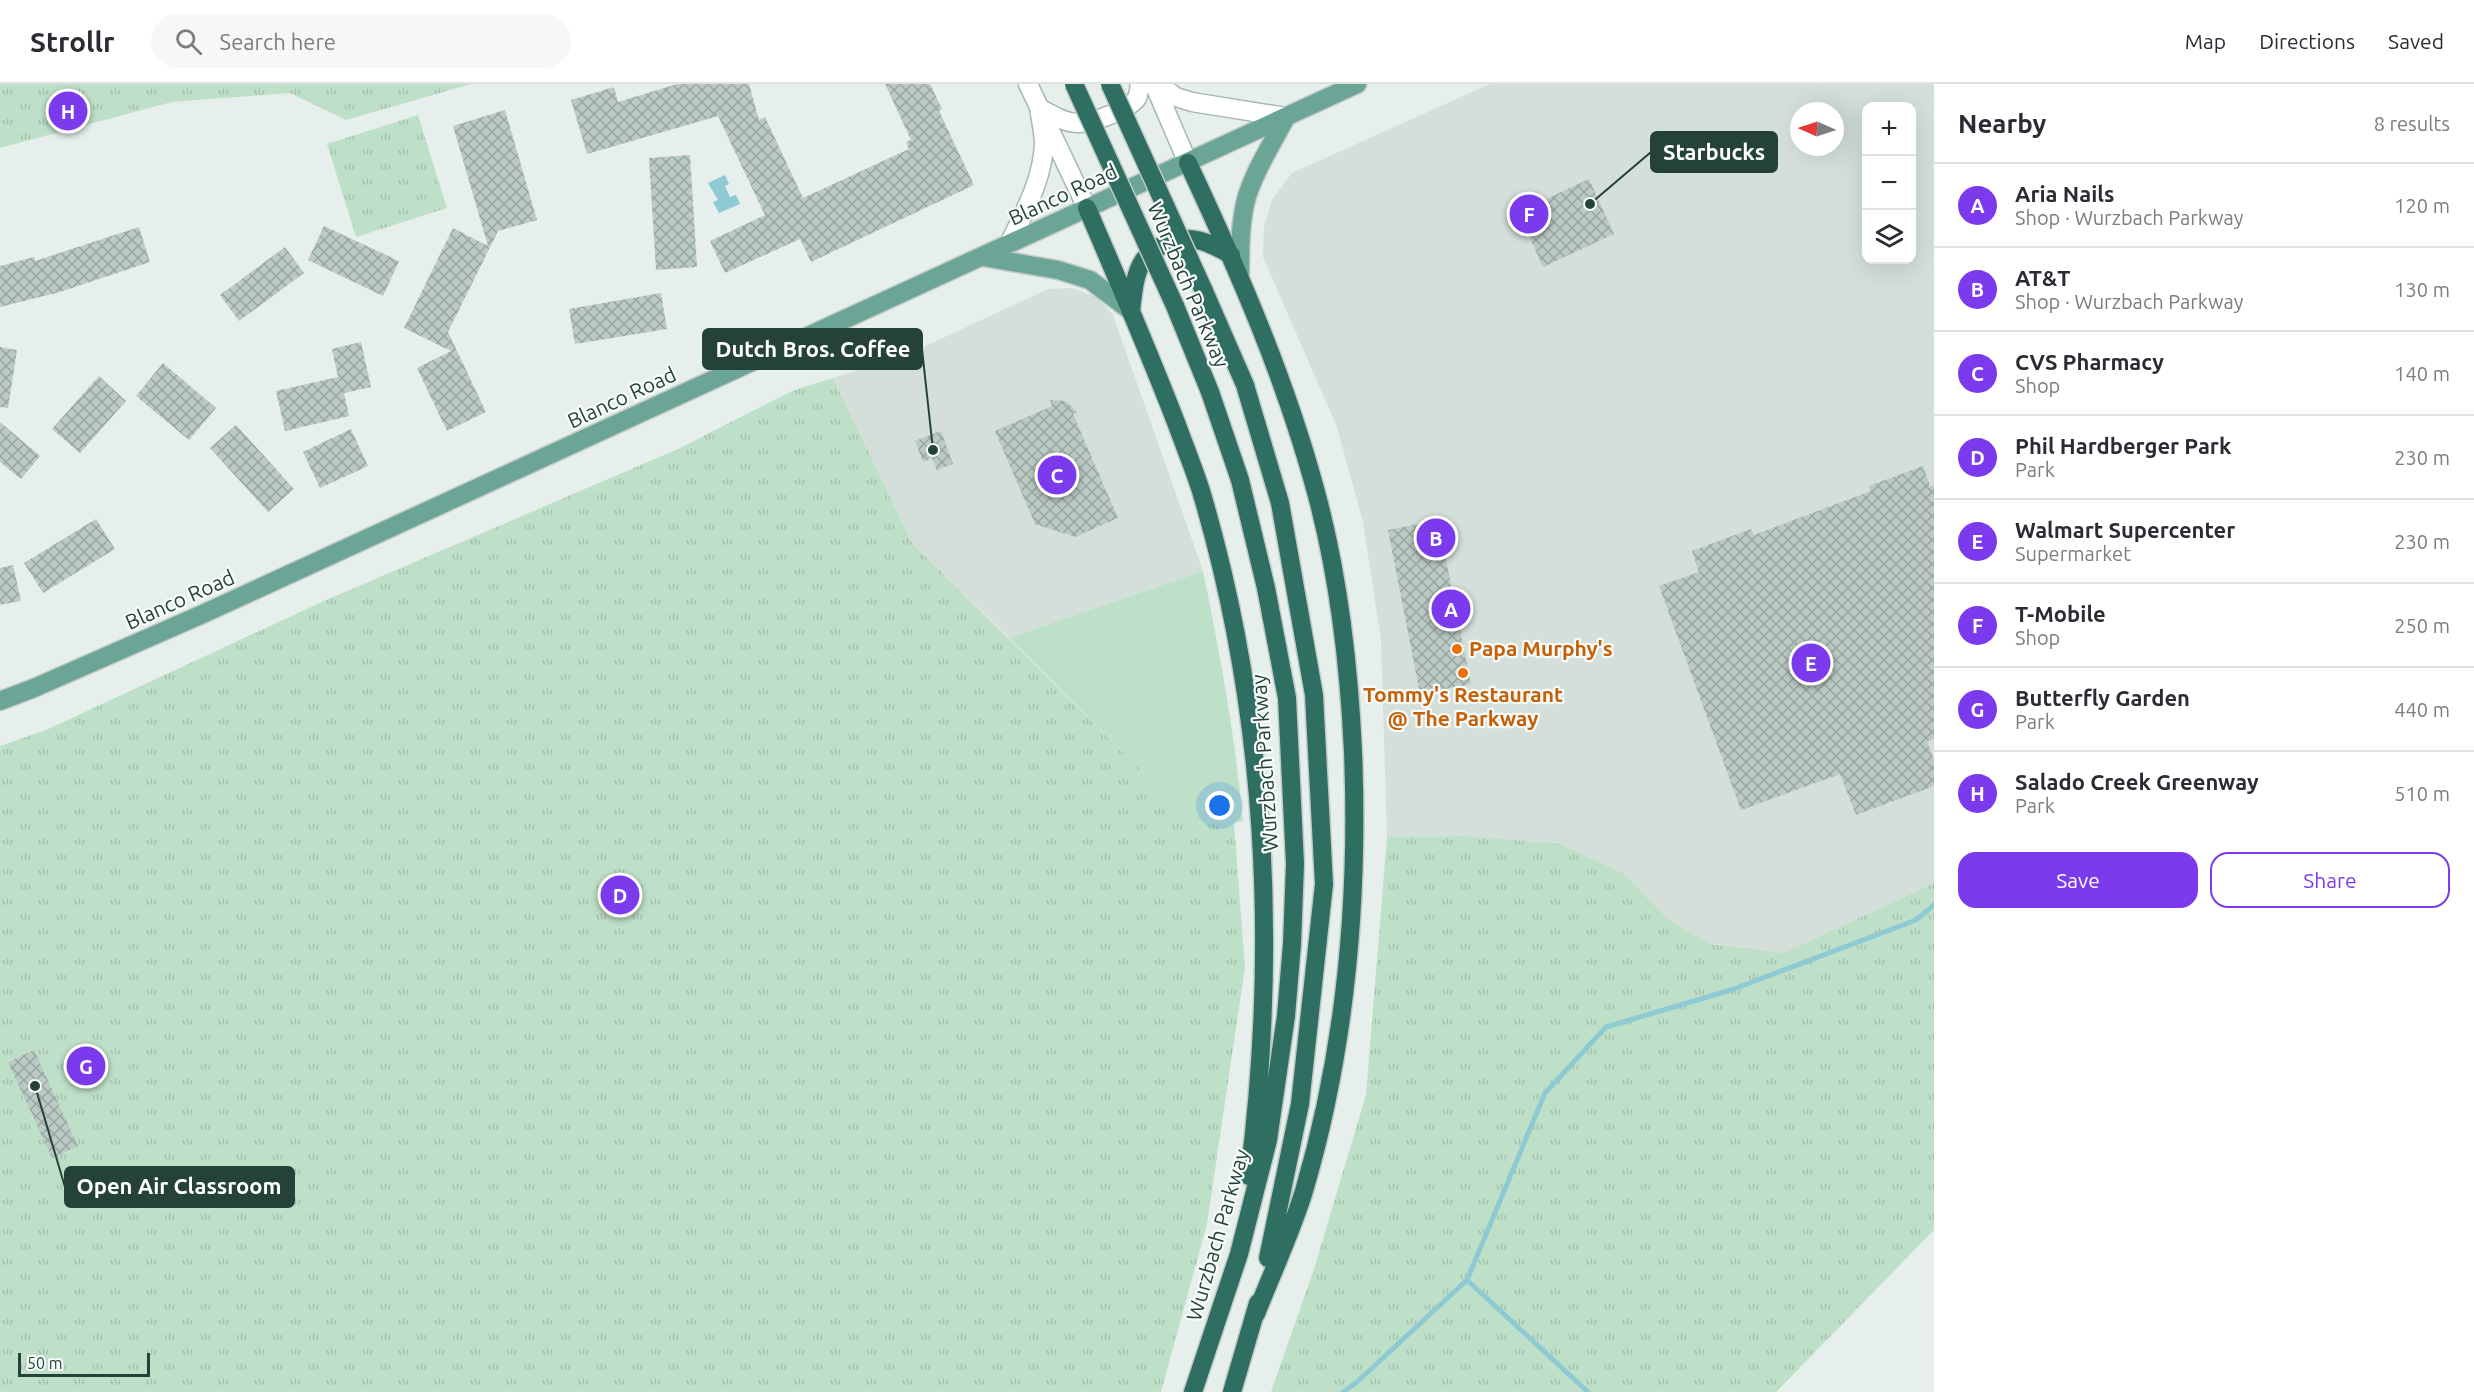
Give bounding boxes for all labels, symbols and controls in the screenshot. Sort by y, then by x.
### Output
search box [151,14,571,68]
icon: search [172,25,205,58]
text: Strollr [30,26,115,57]
text: Search here [220,29,336,54]
text: Map [2185,29,2226,53]
text: Directions [2259,29,2355,53]
text: Saved [2388,29,2444,53]
pin: H [48,88,88,134]
north arrow [1790,102,1844,156]
map controls [1862,102,1916,264]
button: + [1862,102,1916,156]
text: Nearby [1958,109,2046,138]
text: 8 results [2374,112,2450,135]
callout: Starbucks [1651,132,1777,172]
text: Starbucks [1663,139,1765,164]
button: − [1862,156,1916,210]
street label: Blanco Road [1005,159,1121,230]
text: Aria Nails [2015,181,2114,206]
pin: F [1510,192,1549,236]
text: A [1970,194,1985,217]
text: 120 m [2394,194,2450,217]
street label: Wurzbach Parkway [1143,198,1235,371]
text: Shop · Wurzbach Parkway [2015,206,2243,229]
button: layers [1862,210,1916,264]
text: AT&T [2015,265,2070,290]
text: B [1971,278,1984,301]
text: 130 m [2394,278,2450,301]
text: Shop · Wurzbach Parkway [2015,290,2243,313]
callout: Dutch Bros. Coffee [703,329,922,369]
text: Dutch Bros. Coffee [715,336,911,361]
text: CVS Pharmacy [2015,349,2164,374]
street label: Blanco Road [564,362,680,433]
text: C [1971,362,1984,385]
text: 140 m [2394,362,2450,385]
text: Shop [2015,374,2060,397]
text: Phil Hardberger Park [2015,433,2231,458]
text: D [1970,446,1985,469]
text: 230 m [2394,446,2450,469]
pin: C [1038,452,1076,498]
text: Park [2015,458,2055,481]
pin: B [1416,516,1456,560]
text: Walmart Supercenter [2015,517,2235,542]
text: E [1972,530,1983,553]
text: 230 m [2394,530,2450,553]
text: Supermarket [2015,542,2131,565]
street label: Blanco Road [121,564,238,634]
pin: A [1432,586,1470,632]
text: T-Mobile [2015,601,2106,626]
text: F [1972,614,1983,637]
text: 250 m [2394,614,2450,637]
text: Shop [2015,626,2060,649]
place label: Papa Murphy's [1469,636,1613,660]
pin: E [1792,640,1830,686]
marker: Papa Murphy's [1450,642,1464,656]
marker: Tommy's Restaurant @ The Parkway [1456,666,1470,680]
street label: Wurzbach Parkway [1246,674,1282,852]
place label: Tommy's Restaurant @ The Parkway [1363,682,1563,730]
text: Butterfly Garden [2015,685,2190,710]
text: G [1971,698,1984,721]
text: 440 m [2394,698,2450,721]
text: Park [2015,710,2055,733]
text: Salado Creek Greenway [2015,769,2259,794]
text: H [1970,782,1985,805]
text: 510 m [2394,782,2450,805]
your location [1205,791,1234,820]
text: Park [2015,794,2055,817]
button: Save [1958,852,2198,908]
button: Share [2210,852,2450,908]
pin: D [600,872,640,918]
pin: G [66,1044,106,1088]
street label: Wurzbach Parkway [1181,1146,1253,1323]
callout: Open Air Classroom [65,1167,294,1207]
text: Open Air Classroom [76,1173,282,1198]
scale bar [18,1350,150,1378]
text: 50 m [27,1354,63,1372]

